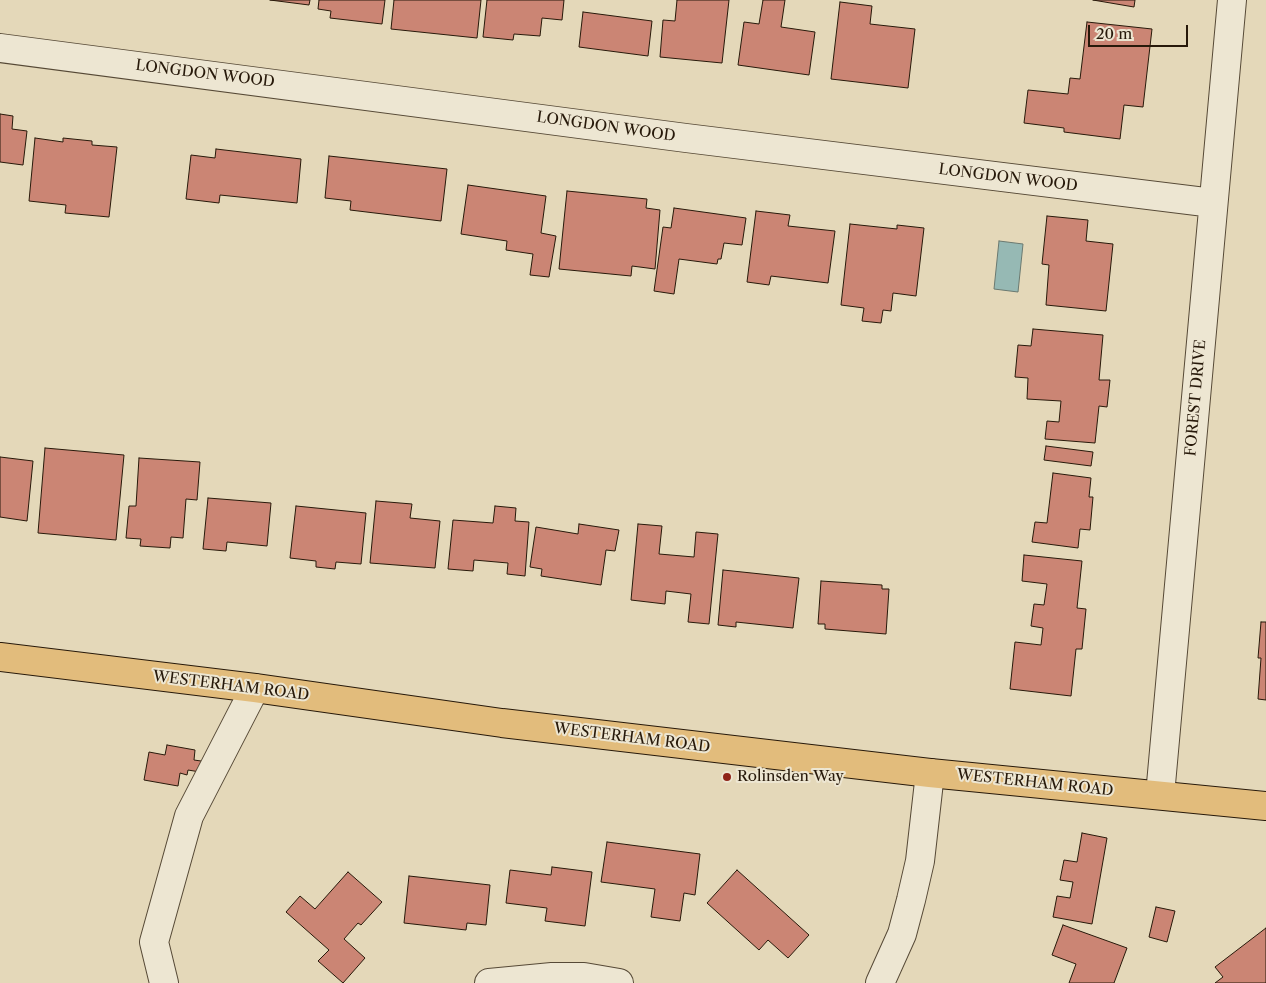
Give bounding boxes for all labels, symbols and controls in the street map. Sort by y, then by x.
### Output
scale bar [1091,15,1191,47]
text: 20 m [1096,24,1132,43]
street label: LONGDON WOOD [134,57,276,91]
street label: LONGDON WOOD [535,108,677,146]
street label: LONGDON WOOD [937,161,1079,195]
street label: FOREST DRIVE [1182,339,1210,457]
street label: WESTERHAM ROAD [152,667,310,705]
street label: WESTERHAM ROAD [553,719,711,757]
street label: WESTERHAM ROAD [956,766,1114,800]
place label: Rolinsden Way [737,768,844,786]
marker: Rolinsden Way [721,771,733,783]

